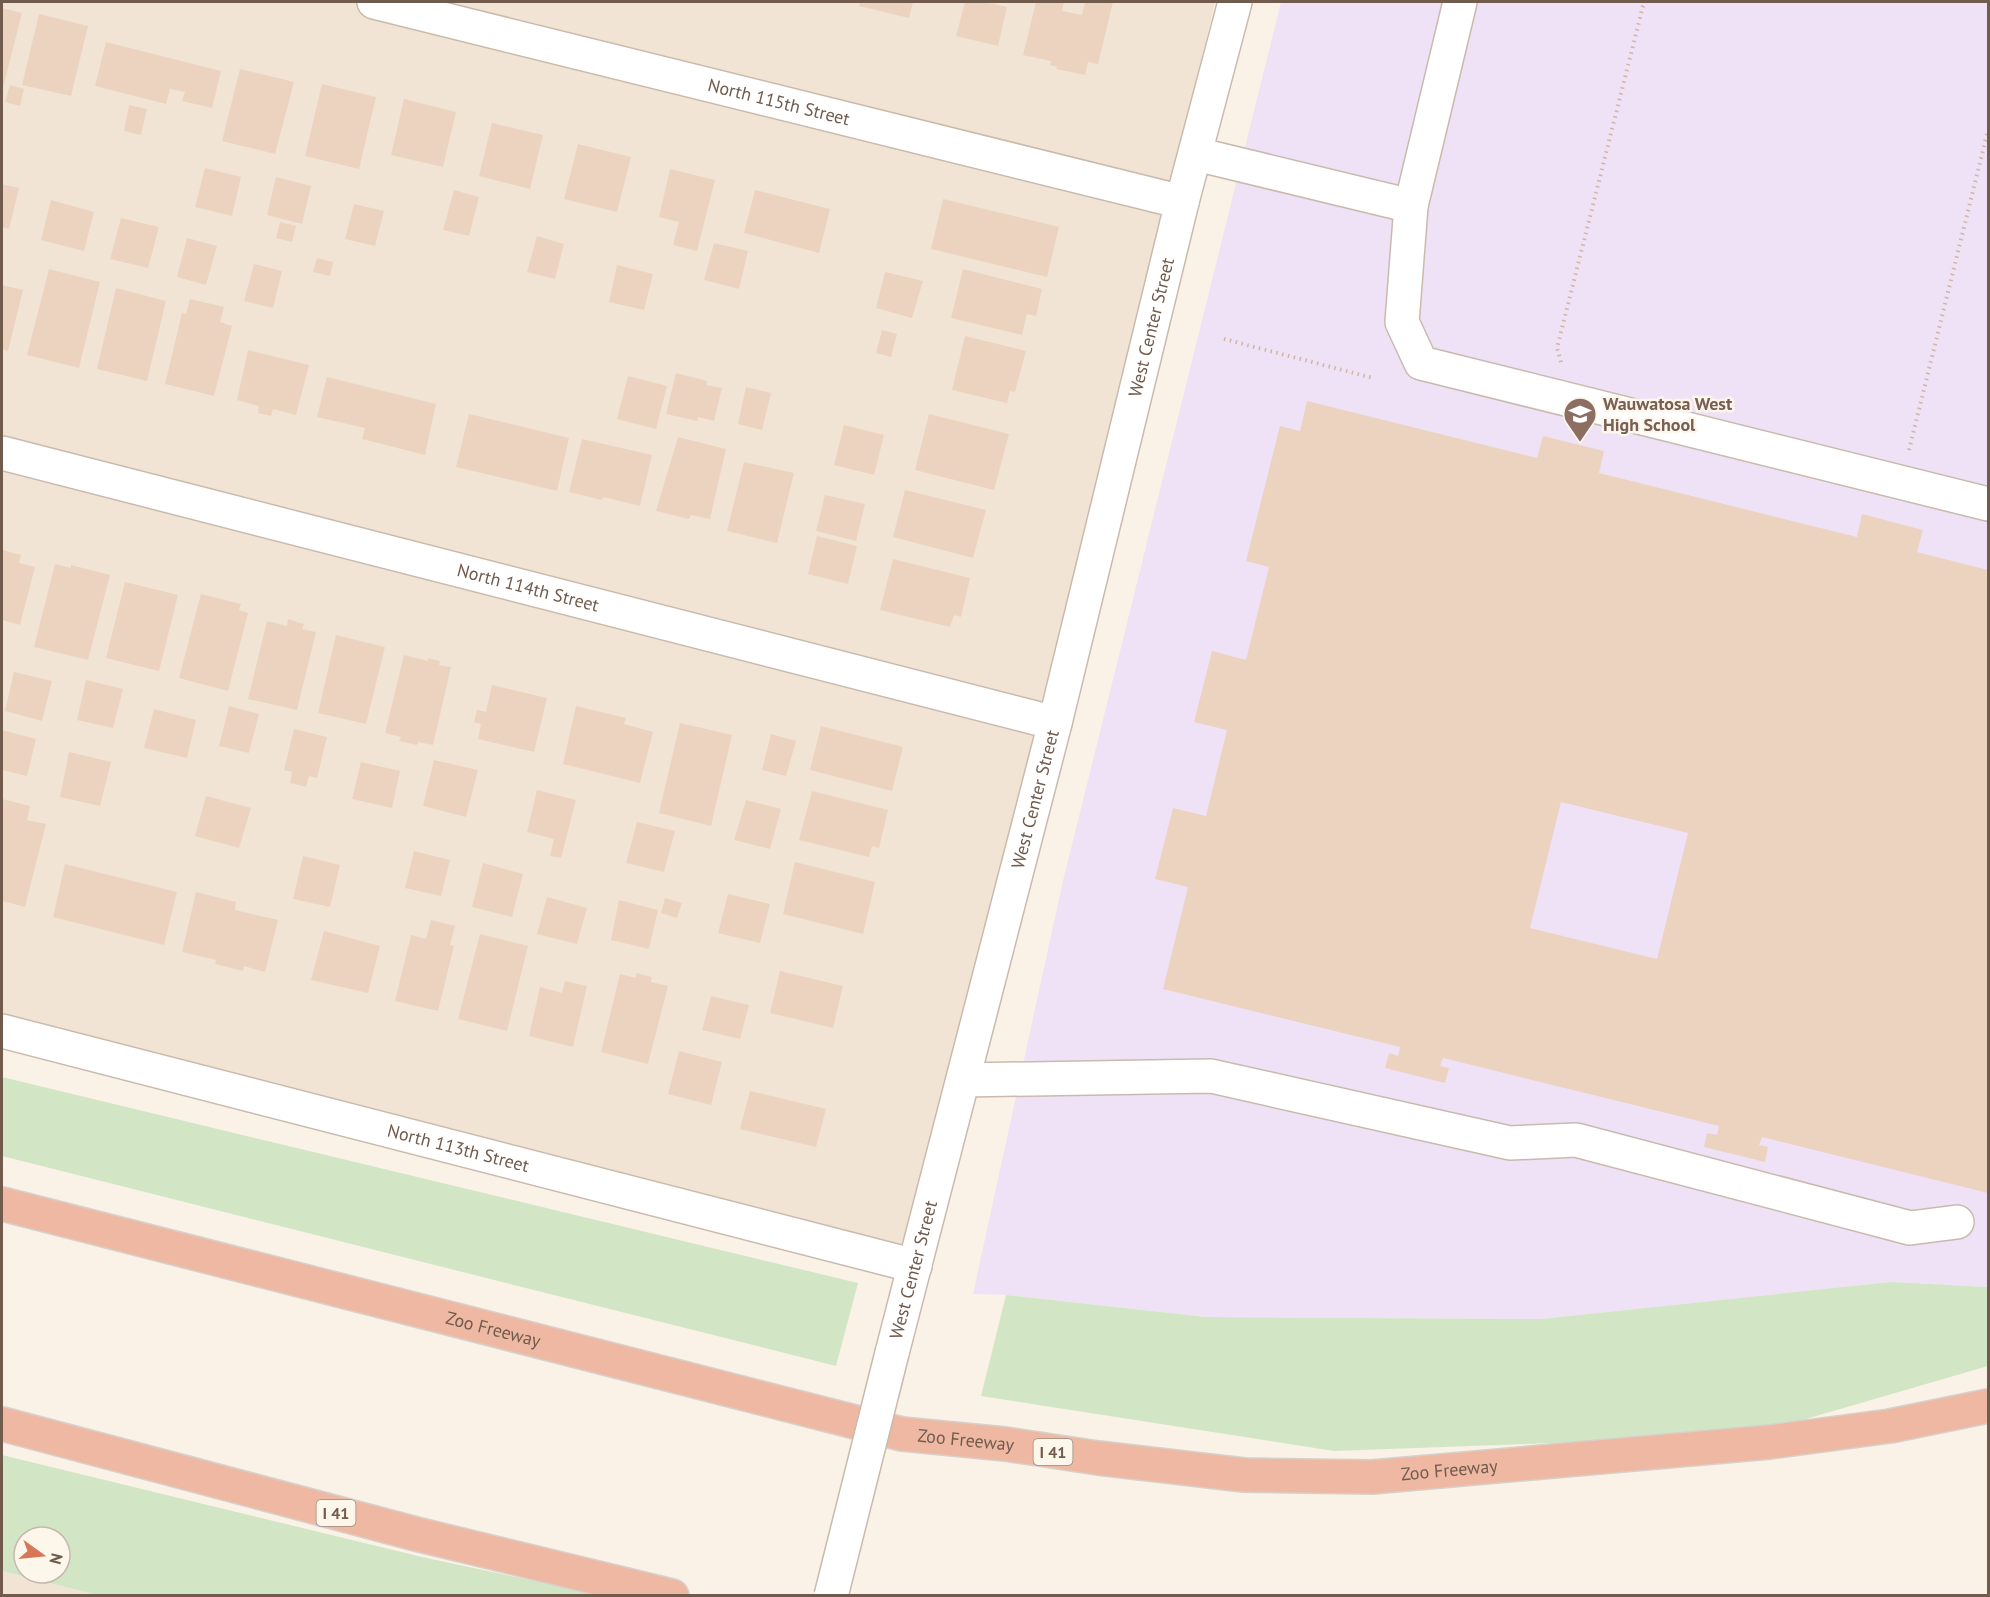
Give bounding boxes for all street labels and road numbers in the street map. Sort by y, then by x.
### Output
street label: North 115th Street [706,73,852,130]
street label: West Center Street [1123,255,1179,399]
street label: North 114th Street [455,558,601,617]
street label: West Center Street [1006,727,1064,871]
street label: North 113th Street [385,1119,532,1177]
street label: West Center Street [884,1198,942,1341]
street label: Zoo Freeway [444,1306,544,1352]
street label: Zoo Freeway [916,1424,1016,1456]
road number: I 41 [1034,1439,1072,1465]
street label: Zoo Freeway [1400,1454,1499,1485]
road number: I 41 [316,1500,356,1526]

